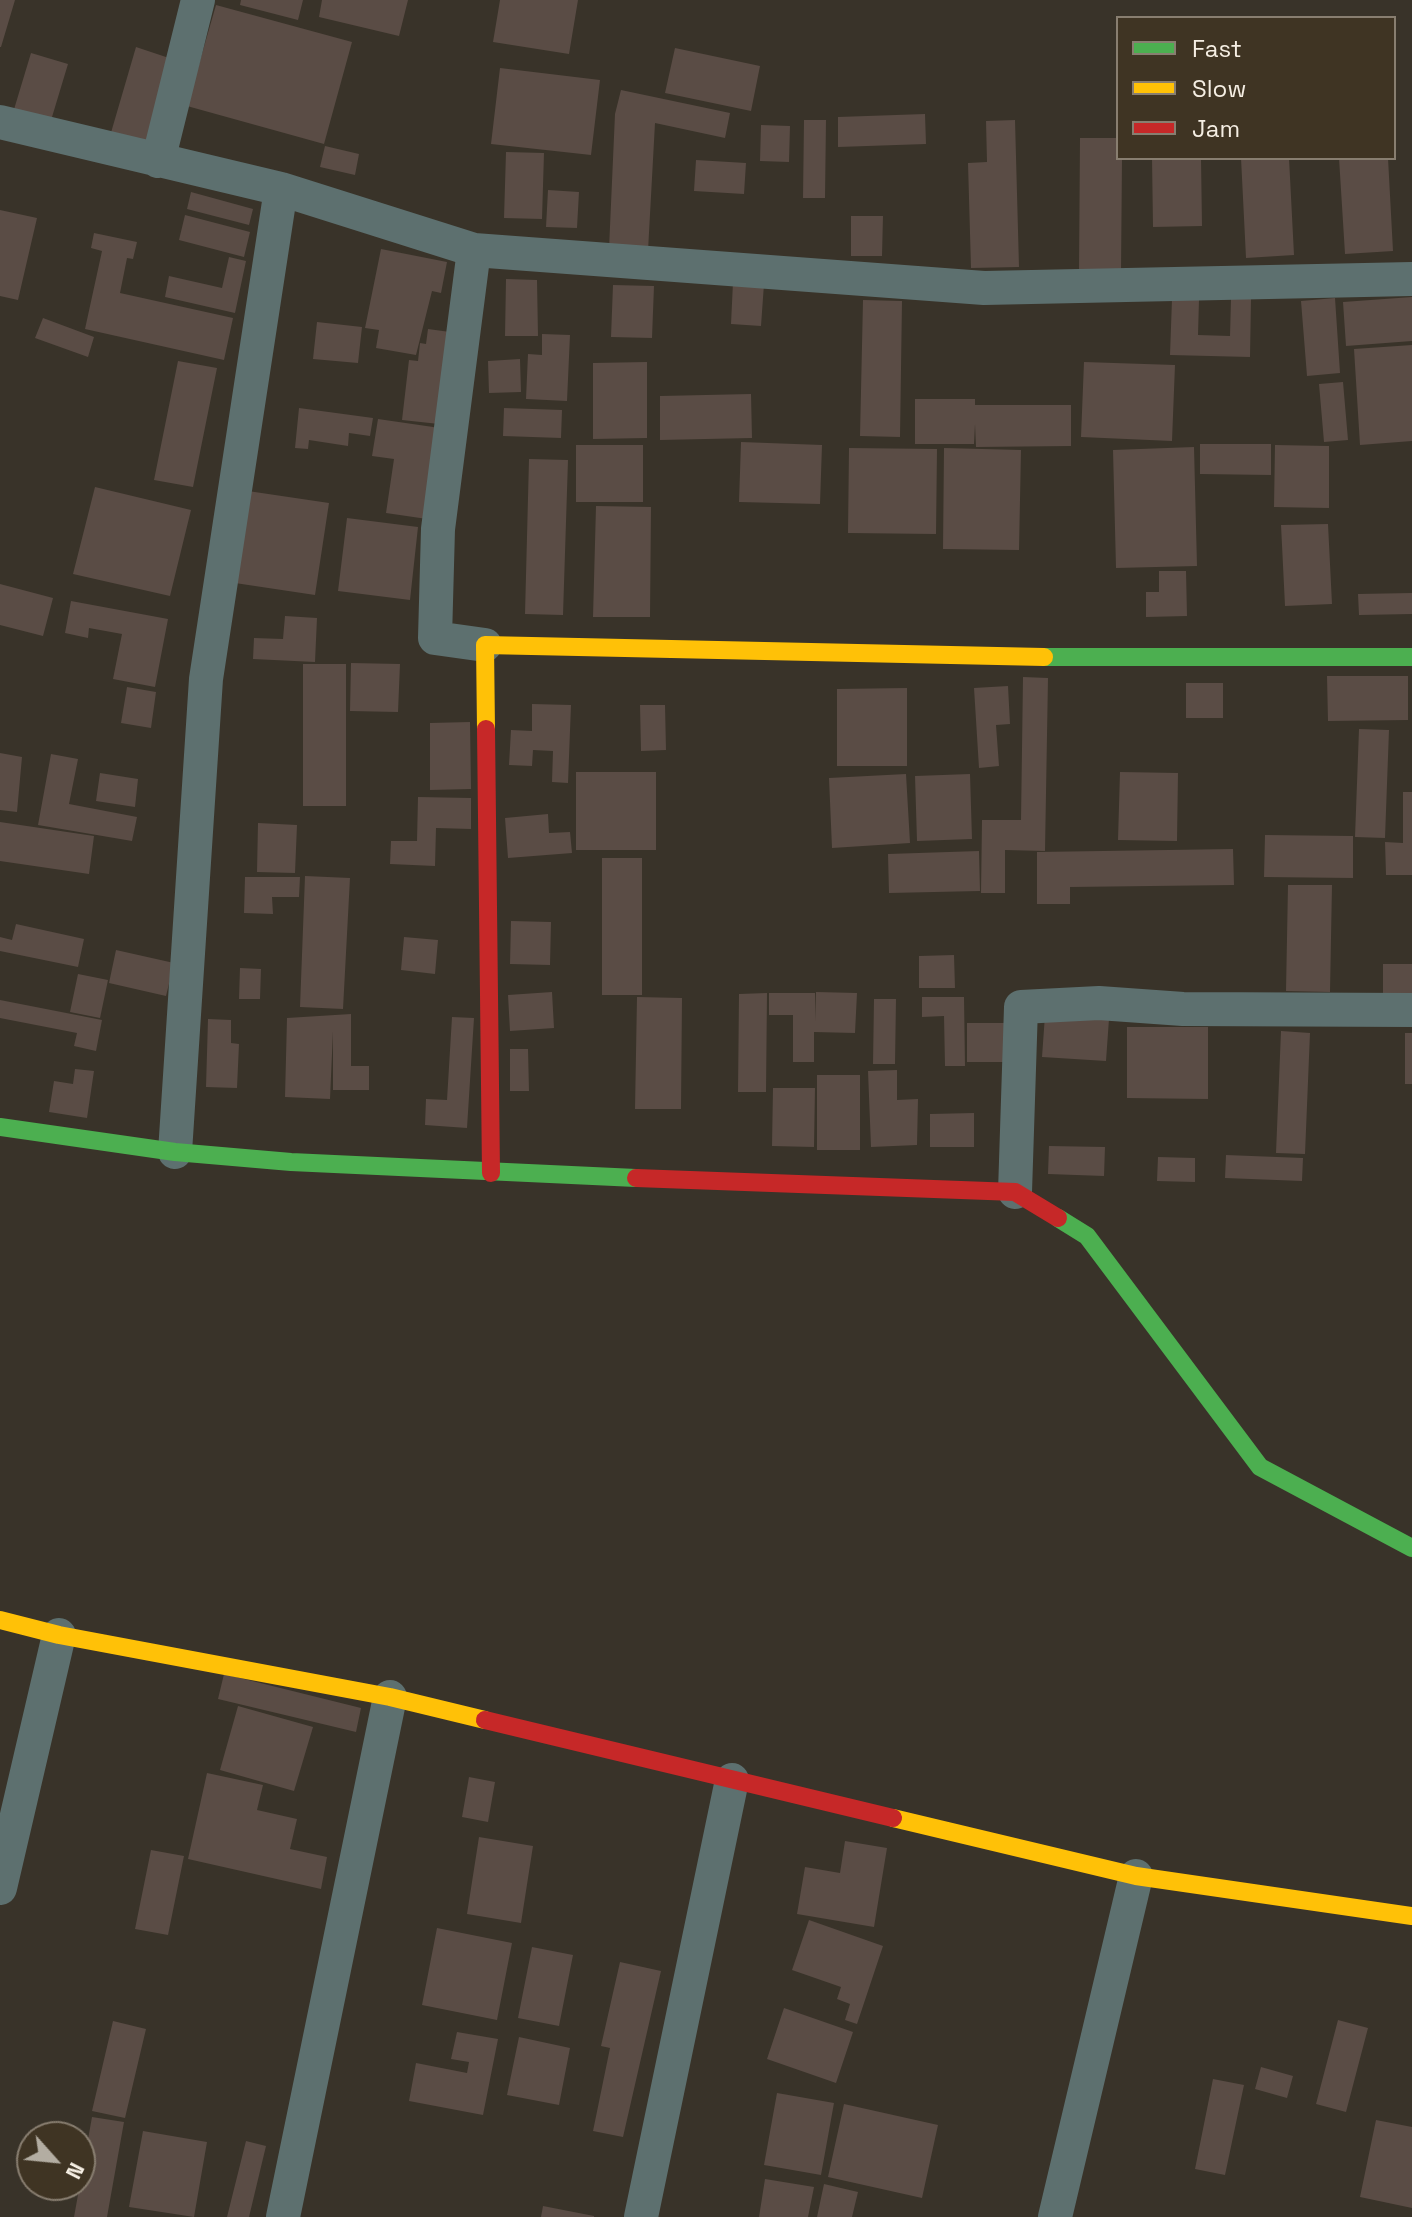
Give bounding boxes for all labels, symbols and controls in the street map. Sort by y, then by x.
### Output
legend [1116,16,1396,160]
text: Fast [1192,33,1242,64]
text: Slow [1192,73,1246,104]
text: Jam [1192,113,1240,144]
north arrow [16,2121,96,2201]
text: N [60,2158,91,2184]

